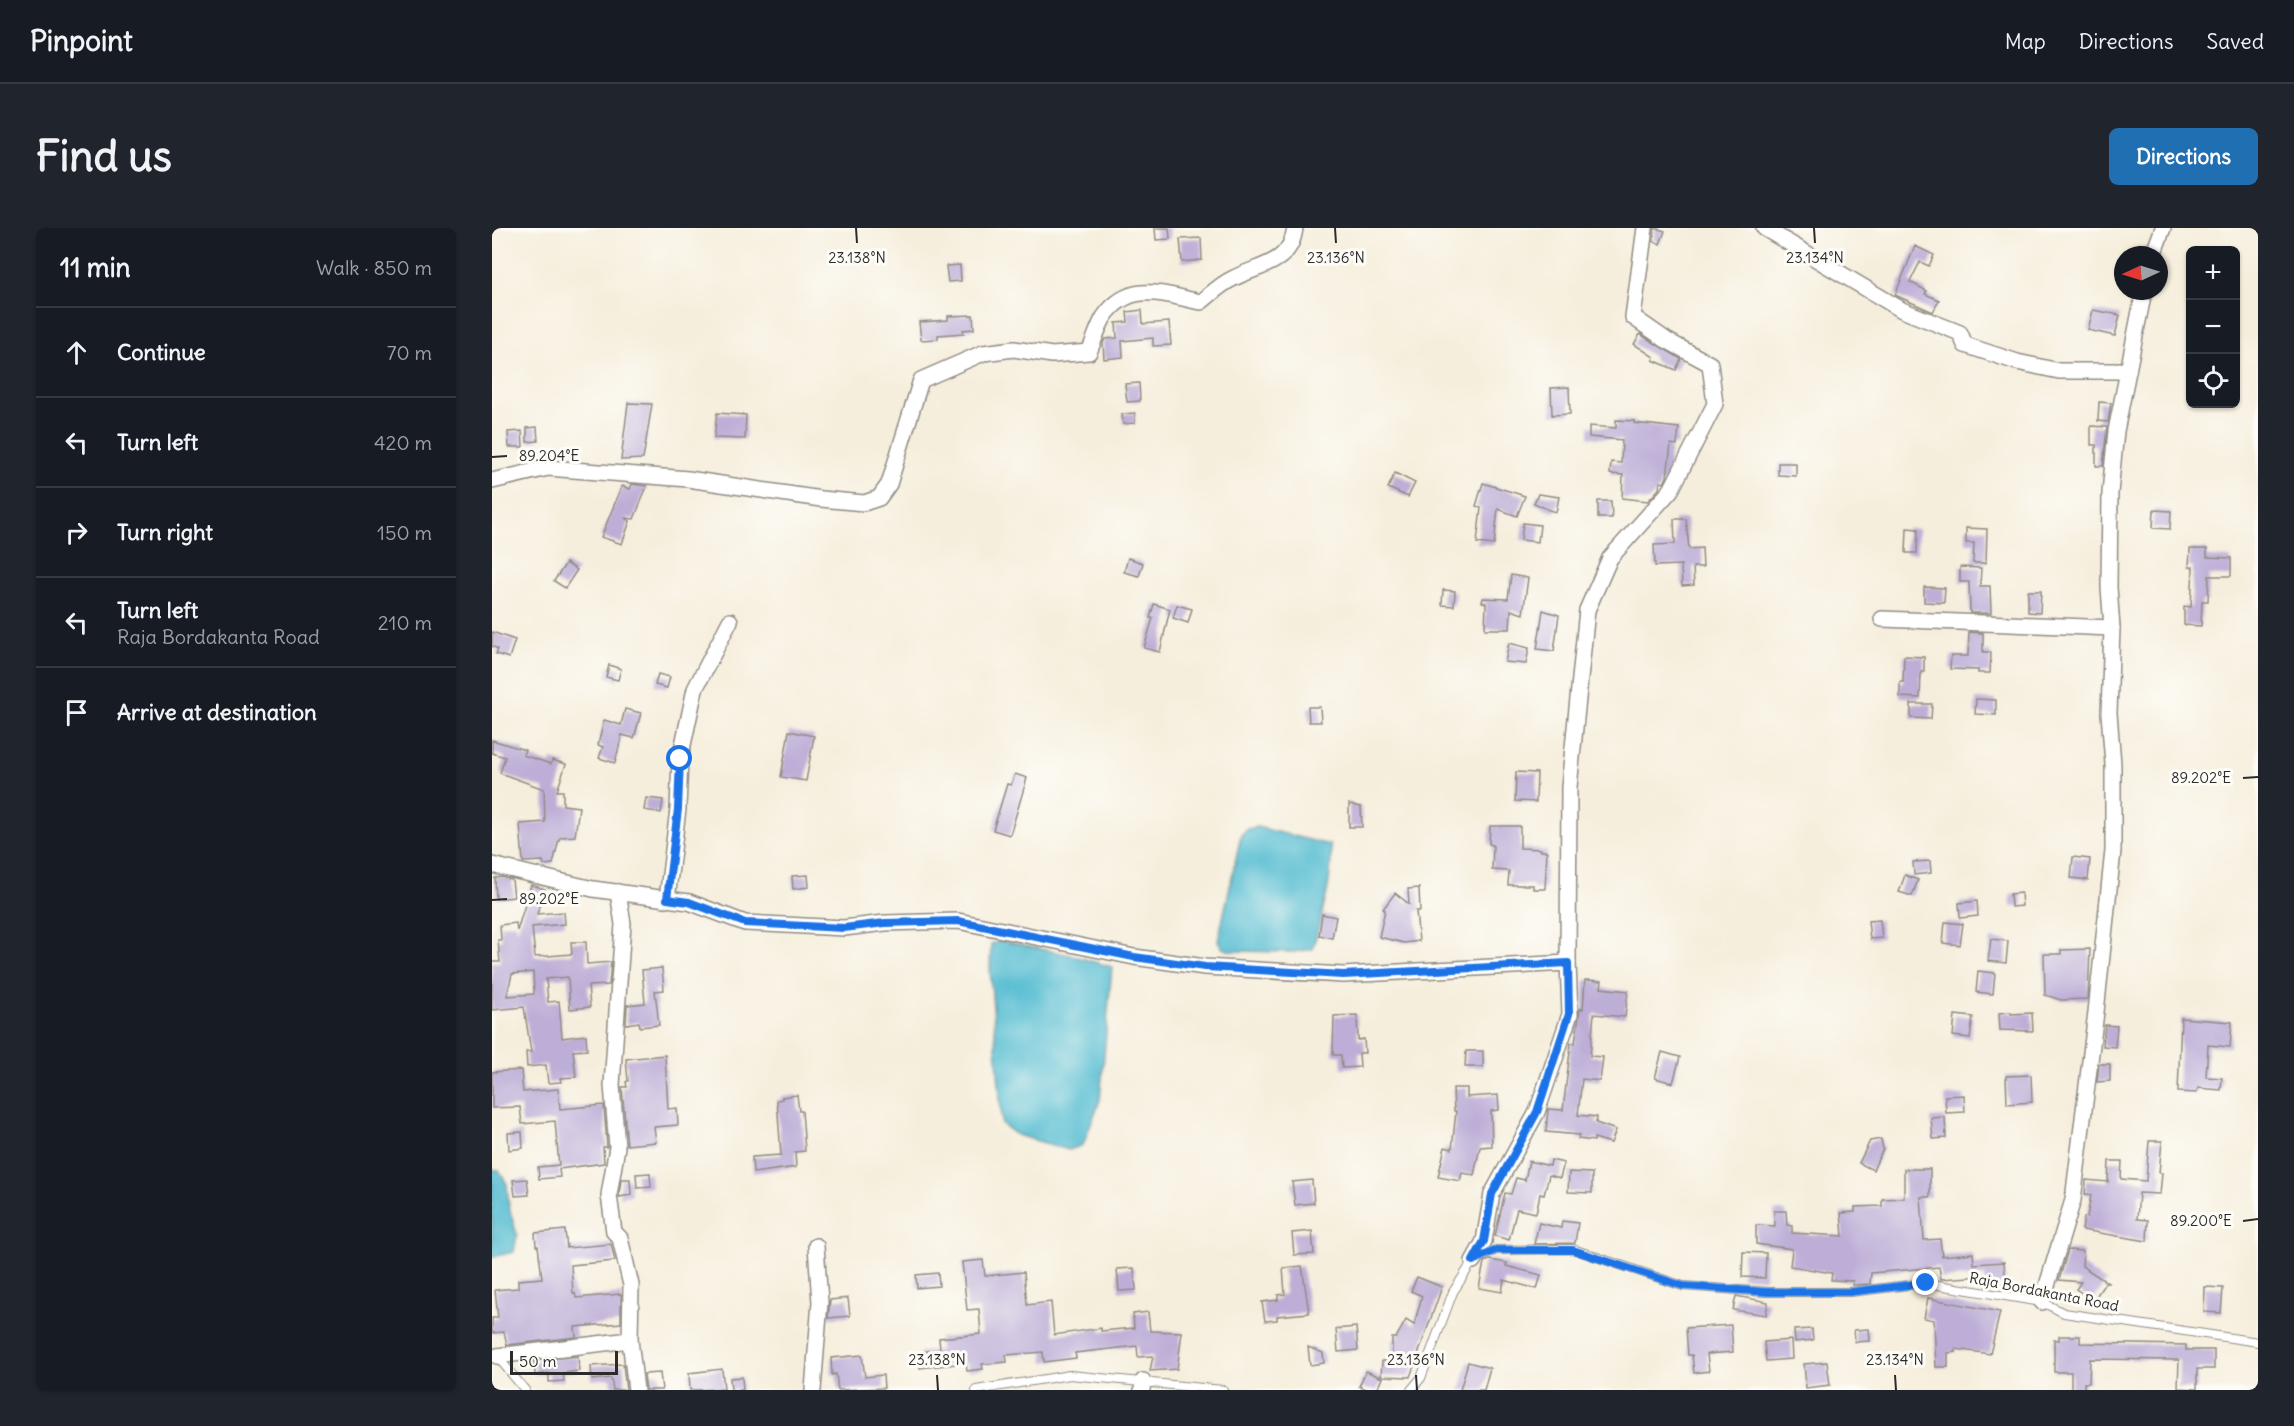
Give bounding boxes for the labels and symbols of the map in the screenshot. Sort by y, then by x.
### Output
north arrow [2114,246,2168,300]
text: 23.138°N [828,248,886,267]
text: 23.136°N [1307,248,1365,267]
text: 23.134°N [1786,248,1844,267]
text: 89.204°E [519,446,579,465]
route start [666,745,692,771]
text: 89.202°E [2171,768,2231,787]
text: 89.202°E [519,889,579,908]
text: 89.200°E [2170,1211,2232,1230]
street label: Raja Bordakanta Road [1968,1268,2121,1315]
route end [1912,1269,1938,1295]
scale bar [510,1348,618,1376]
text: 23.138°N [908,1350,966,1369]
text: 23.136°N [1387,1350,1445,1369]
text: 23.134°N [1866,1350,1924,1369]

